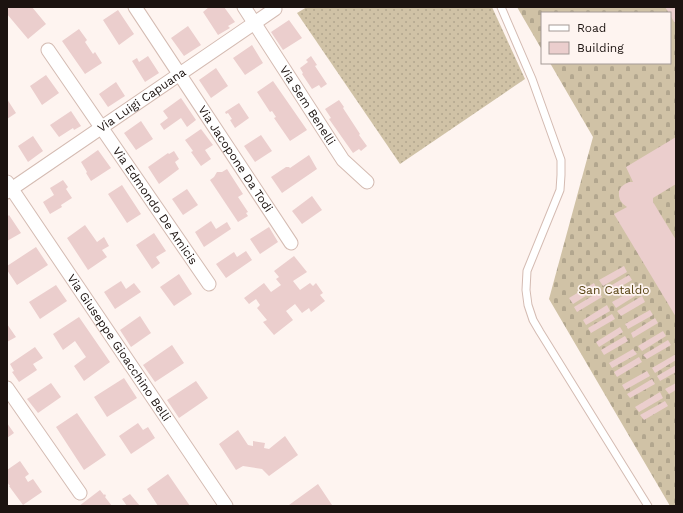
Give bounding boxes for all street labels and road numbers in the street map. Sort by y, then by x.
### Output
street label: Via Sem Benelli [277,63,338,147]
street label: Via Luigi Capuana [95,65,189,135]
street label: Via Jacopone Da Todi [195,103,276,215]
street label: Via Edmondo De Amicis [110,144,200,267]
street label: Via Giuseppe Gioacchino Belli [64,272,174,424]

